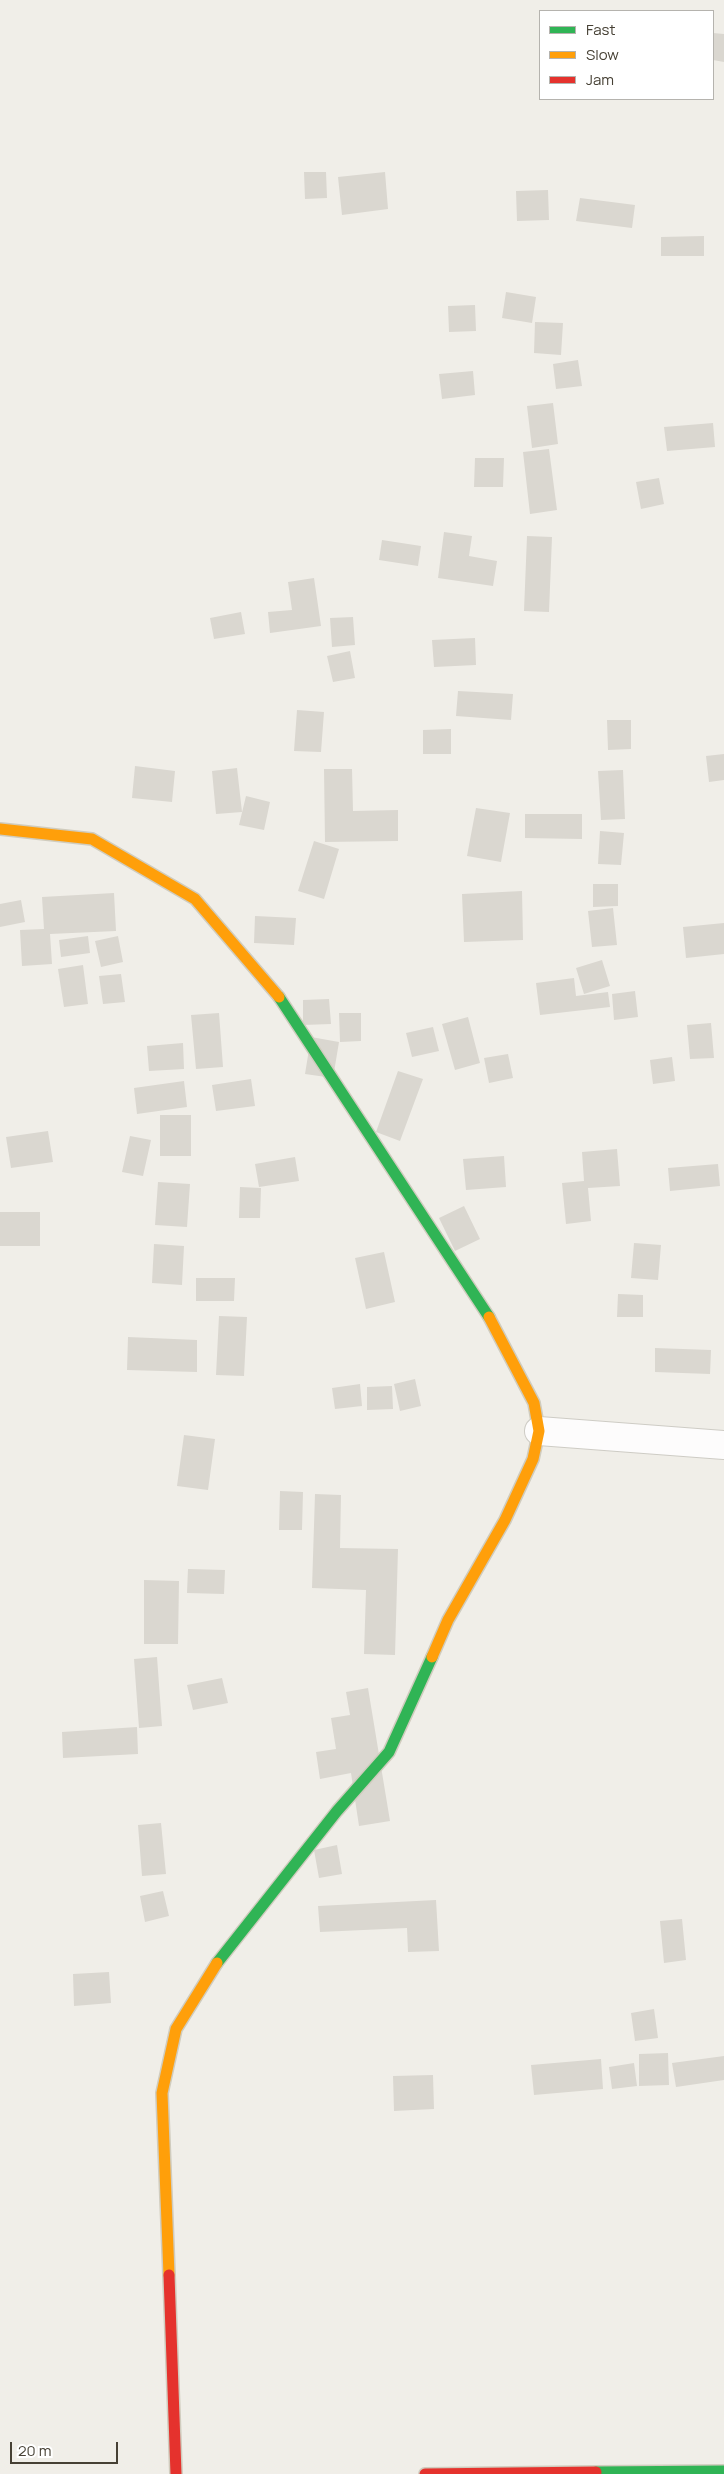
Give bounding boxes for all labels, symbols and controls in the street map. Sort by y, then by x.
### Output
legend [539,10,714,100]
text: Fast [586,19,615,40]
text: Slow [586,44,619,65]
text: Jam [586,69,614,90]
scale bar [12,2432,120,2464]
text: 20 m [18,2440,51,2461]

